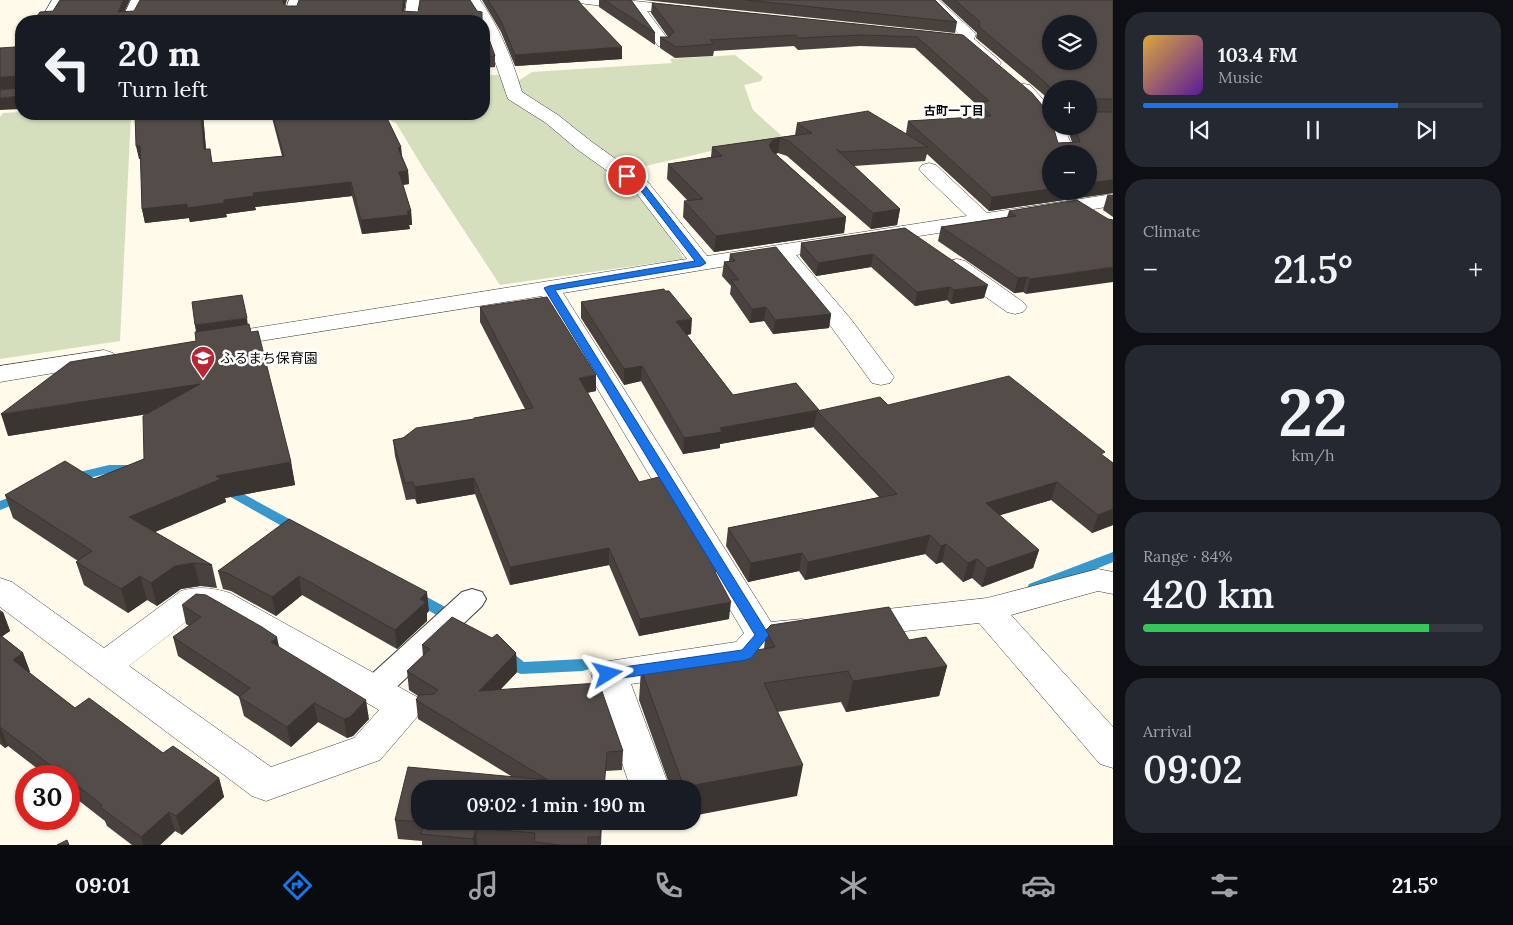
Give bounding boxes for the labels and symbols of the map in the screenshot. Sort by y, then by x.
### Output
district label: 古町一丁目 [924,103,984,118]
pin [606,155,648,197]
school or university icon: ふるまち保育園 [190,345,216,379]
place label: ふるまち保育園 [220,349,318,367]
position arrow [581,647,633,699]
speed limit sign: 30 [15,765,80,830]

